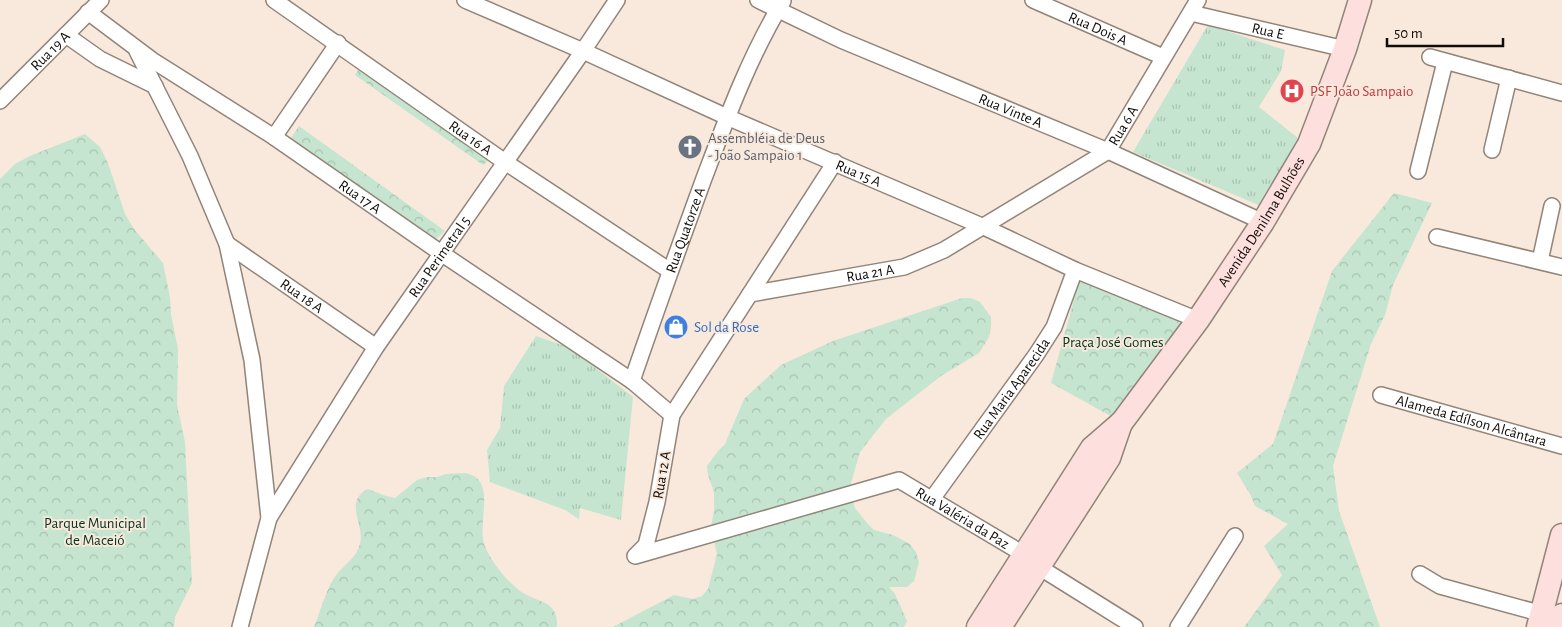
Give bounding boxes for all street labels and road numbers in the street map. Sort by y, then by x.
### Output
street label: Rua Dois A [1066,9,1130,48]
street label: Rua E [1250,20,1285,42]
street label: Rua 19 A [28,28,73,73]
street label: Rua Vinte A [977,91,1045,131]
street label: Rua 6 A [1106,103,1141,148]
street label: Rua 16 A [446,118,495,158]
street label: Avenida Denilma Bulhões [1215,154,1307,289]
street label: Rua 15 A [834,157,884,190]
street label: Rua 17 A [336,177,384,217]
street label: Rua Quatorze A [663,185,708,275]
street label: Rua Perimetral 5 [406,213,473,300]
street label: Rua 21 A [845,261,896,284]
street label: Rua 18 A [278,276,326,316]
street label: Rua Maria Aparecida [970,335,1052,442]
street label: Alameda Edílson Alcântara [1394,392,1549,449]
street label: Rua 12 A [650,450,674,500]
street label: Rua Valéria da Paz [913,484,1012,551]

